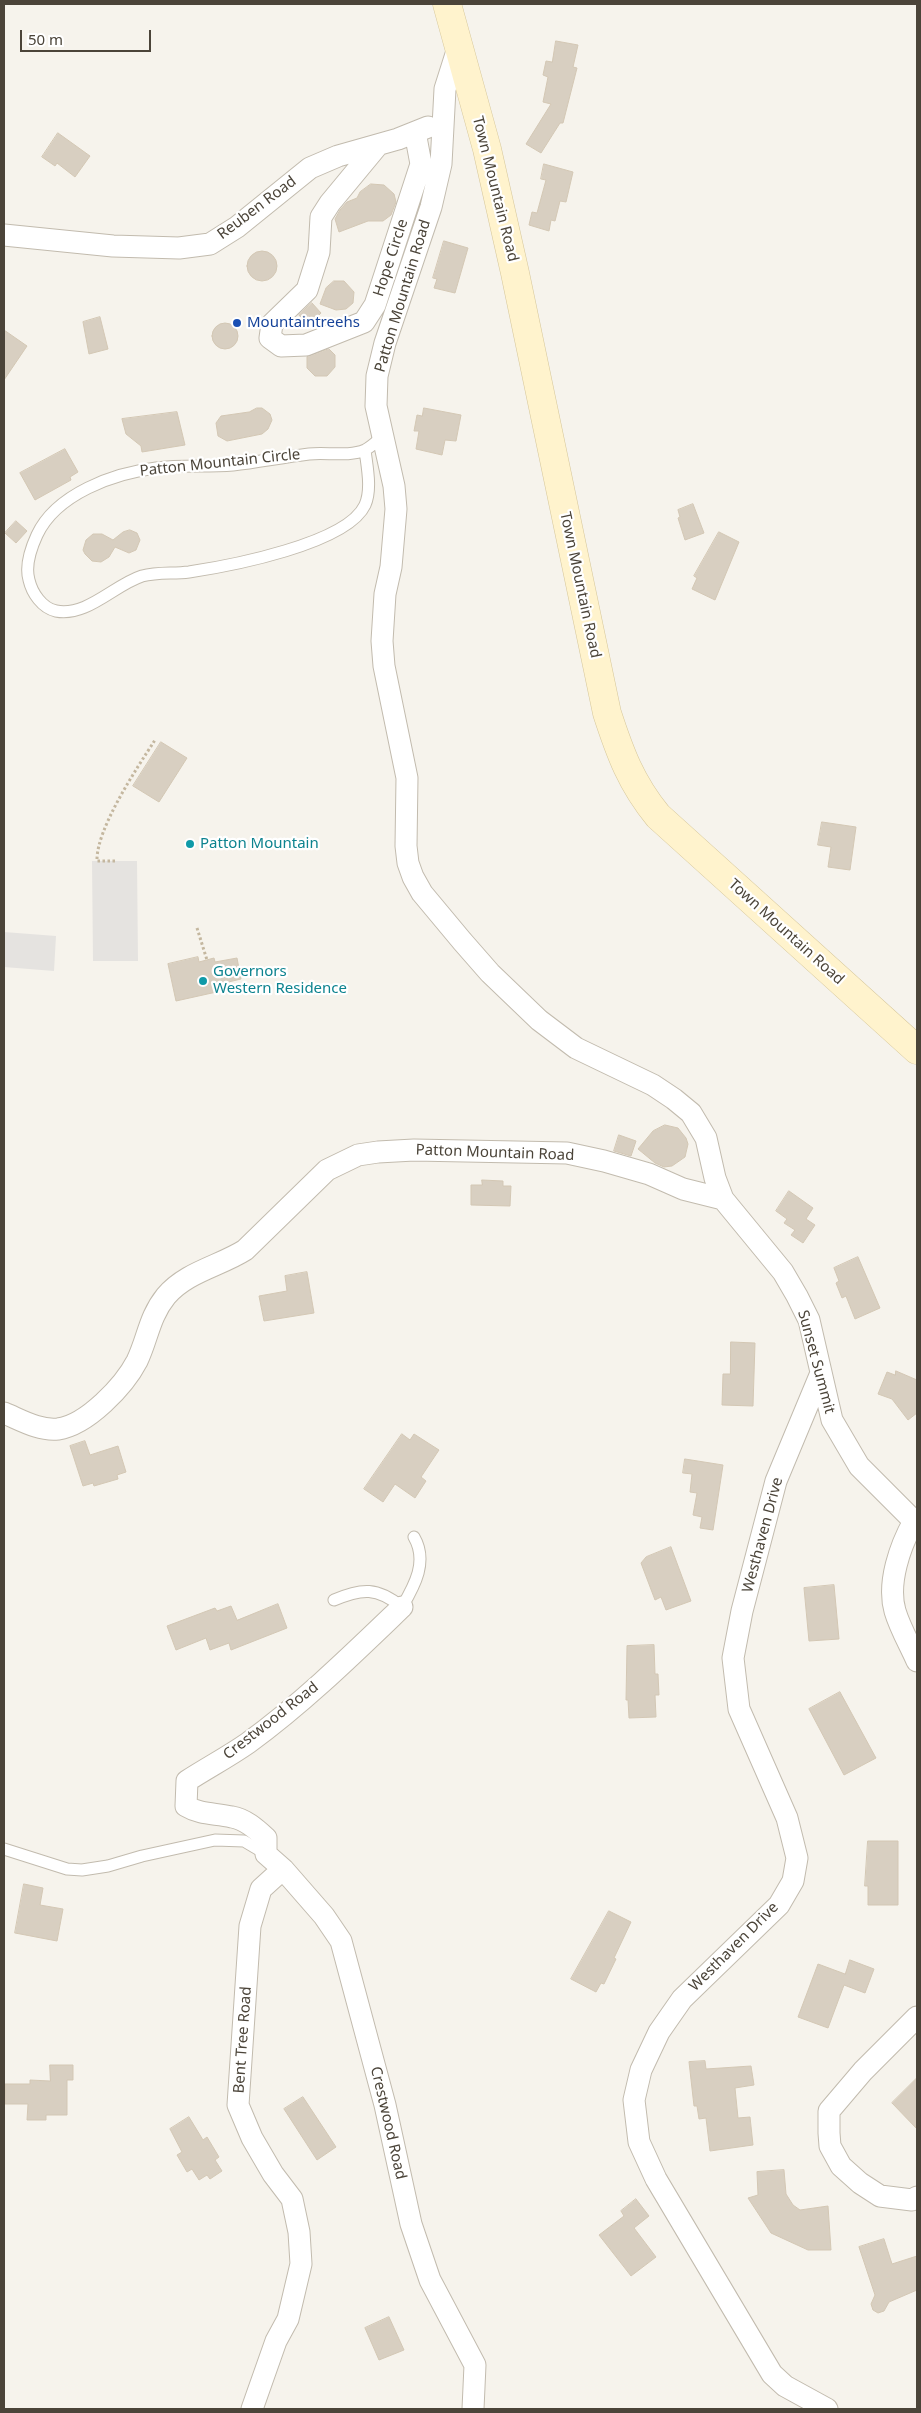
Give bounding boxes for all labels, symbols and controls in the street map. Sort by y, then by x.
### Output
scale bar [22,20,154,52]
text: 50 m [28,29,63,49]
street label: Town Mountain Road [468,114,522,264]
street label: Reuben Road [214,173,300,243]
street label: Hope Circle [370,217,412,299]
street label: Patton Mountain Road [371,217,435,375]
place label: Mountaintreehs [247,314,360,332]
marker: Mountaintreehs [231,317,243,329]
street label: Patton Mountain Circle [139,446,301,480]
street label: Town Mountain Road [556,510,604,660]
place label: Patton Mountain [200,835,319,853]
marker: Patton Mountain [184,838,196,850]
street label: Town Mountain Road [725,875,847,989]
place label: Governors Western Residence [213,963,347,998]
marker: Governors Western Residence [197,975,209,987]
street label: Patton Mountain Road [415,1141,575,1165]
street label: Sunset Summit [794,1308,838,1416]
street label: Westhaven Drive [739,1475,787,1595]
street label: Crestwood Road [220,1678,322,1764]
street label: Westhaven Drive [686,1899,782,1995]
street label: Bent Tree Road [230,1986,256,2094]
street label: Crestwood Road [366,2065,410,2181]

